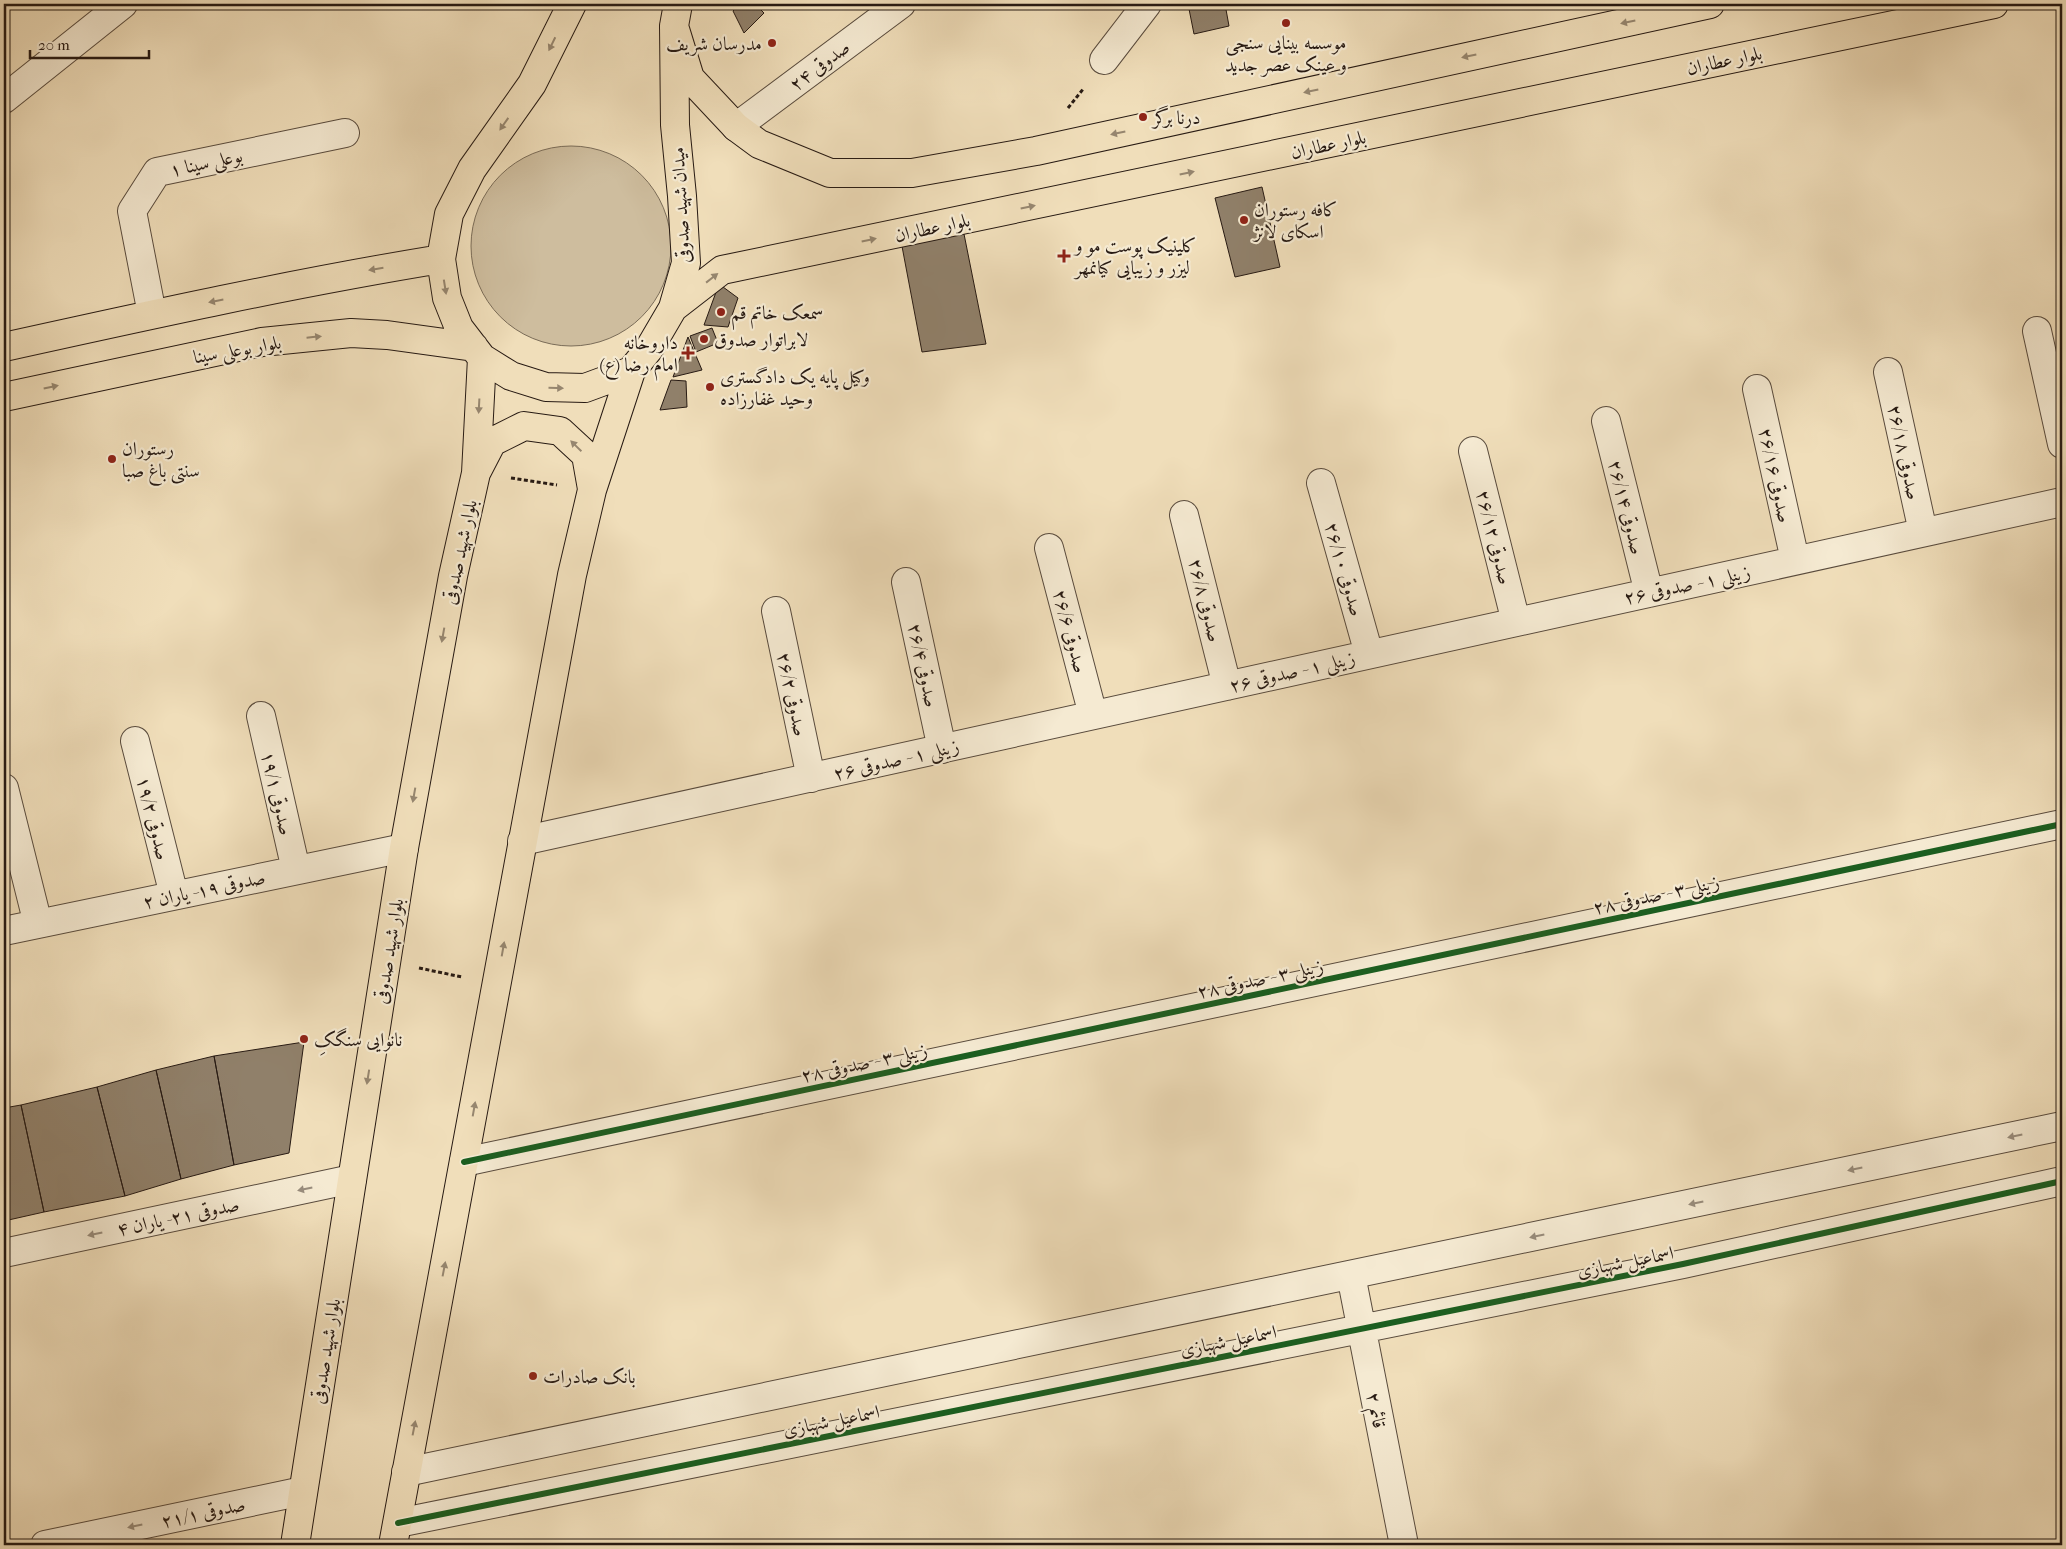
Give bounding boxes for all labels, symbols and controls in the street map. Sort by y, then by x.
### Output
marker: موسسه بینایی سنجی و عینک عصر جدید [1280,17,1292,29]
one-way arrow [1621,18,1636,26]
scale bar [30,28,149,60]
place label: موسسه بینایی سنجی و عینک عصر جدید [1225,32,1347,77]
place label: مدرسان شریف [666,33,762,56]
text: 20 m [38,36,70,54]
street label: صدوقی ۲۴ [785,36,854,96]
one-way arrow [547,37,555,51]
marker: مدرسان شریف [766,37,778,49]
street label: بلوار عطاران [1684,42,1764,80]
one-way arrow [1461,53,1477,61]
one-way arrow [1303,87,1318,95]
place label: درنا برگر [1151,105,1201,129]
marker: درنا برگر [1137,111,1149,123]
one-way arrow [499,117,509,131]
street label: بلوار عطاران [1288,126,1368,164]
one-way arrow [1110,129,1125,137]
street label: بوعلی سینا ۱ [168,145,245,184]
street label: میدان شهید صدوقی [667,146,696,264]
one-way arrow [1179,169,1194,177]
place label: کافه رستوران اسکای لانژ [1252,199,1338,243]
one-way arrow [1020,202,1036,210]
street label: بلوار عطاران [892,209,972,247]
marker: کافه رستوران اسکای لانژ [1238,214,1250,226]
place label: کلینیک پوست مو و لیزر و زیبایی کیانمهر [1073,235,1197,281]
one-way arrow [861,236,876,244]
marker: کلینیک پوست مو و لیزر و زیبایی کیانمهر [1057,249,1071,263]
one-way arrow [367,266,383,274]
one-way arrow [705,273,719,283]
one-way arrow [442,279,450,295]
one-way arrow [209,297,224,305]
place label: سمعک خاتم قم [731,302,824,331]
marker: سمعک خاتم قم [715,306,727,318]
place label: لابراتوار صدوق [714,329,808,352]
street label: بلوار بوعلی سینا [191,331,283,371]
place label: داروخانه امام رضا (ع) [599,332,678,381]
one-way arrow [306,333,322,341]
marker: لابراتوار صدوق [698,333,710,345]
marker: داروخانه امام رضا (ع) [682,347,694,359]
place label: وکیل پایه یک دادگستری وحید غفارزاده [720,366,870,410]
marker: وکیل پایه یک دادگستری وحید غفارزاده [704,381,716,393]
one-way arrow [44,383,59,391]
one-way arrow [549,384,565,392]
one-way arrow [475,399,483,415]
street label: صدوقی ۲۶/۱۸ [1883,403,1925,502]
street label: صدوقی ۲۶/۱۶ [1754,426,1796,525]
place label: رستوران سنتی باغ صبا [122,438,200,486]
one-way arrow [570,440,582,452]
marker: رستوران سنتی باغ صبا [106,453,118,465]
street label: صدوقی ۲۶/۱۴ [1604,458,1648,557]
street label: صدوقی ۲۶/۱۲ [1472,488,1516,587]
street label: بلوار شهید صدوقی [438,498,483,607]
street label: صدوقی ۲۶/۱۰ [1320,520,1368,619]
street label: صدوقی ۲۶/۸ [1184,556,1226,644]
street label: زینلی ۱ - صدوقی ۲۶ [1622,561,1753,612]
street label: صدوقی ۲۶/۶ [1048,587,1092,675]
street label: صدوقی ۲۶/۴ [903,621,943,709]
one-way arrow [438,628,446,644]
street label: زینلی ۱ - صدوقی ۲۶ [1227,647,1358,700]
street label: صدوقی ۲۶/۲ [772,650,812,738]
street label: زینلی ۱ - صدوقی ۲۶ [831,735,962,788]
street label: صدوقی ۱۹/۱ [257,749,297,837]
street label: صدوقی ۱۹/۲ [132,774,174,862]
one-way arrow [409,788,417,804]
street label: صدوقی ۱۹- یاران ۲ [141,866,268,915]
street label: زینلی ۳ - صدوقی ۲۸ [1591,871,1722,922]
street label: بلوار شهید صدوقی [370,897,409,1006]
one-way arrow [499,941,507,957]
street label: زینلی ۳ - صدوقی ۲۸ [1195,955,1326,1006]
place label: نانوایی سنگکِ [314,1027,402,1056]
marker: نانوایی سنگکِ [298,1033,310,1045]
street label: زینلی ۳ - صدوقی ۲۸ [799,1039,930,1090]
one-way arrow [364,1069,372,1085]
one-way arrow [470,1101,478,1116]
one-way arrow [2007,1132,2022,1140]
one-way arrow [1847,1166,1863,1174]
one-way arrow [297,1185,312,1193]
street label: صدوقی ۲۱- یاران ۴ [115,1193,242,1242]
one-way arrow [1688,1199,1704,1207]
one-way arrow [87,1230,102,1238]
one-way arrow [1530,1232,1545,1240]
street label: اسماعیل شهبازی [1575,1242,1676,1284]
one-way arrow [441,1260,449,1276]
street label: بلوار شهید صدوقی [307,1297,346,1406]
street label: اسماعیل شهبازی [1178,1321,1279,1363]
place label: بانک صادرات [543,1366,636,1388]
marker: بانک صادرات [527,1370,539,1382]
street label: قائم ۲ [1357,1390,1390,1431]
street label: اسماعیل شهبازی [781,1401,882,1443]
one-way arrow [411,1420,419,1436]
street label: صدوقی ۲۱/۱ [159,1493,247,1533]
one-way arrow [128,1522,143,1530]

